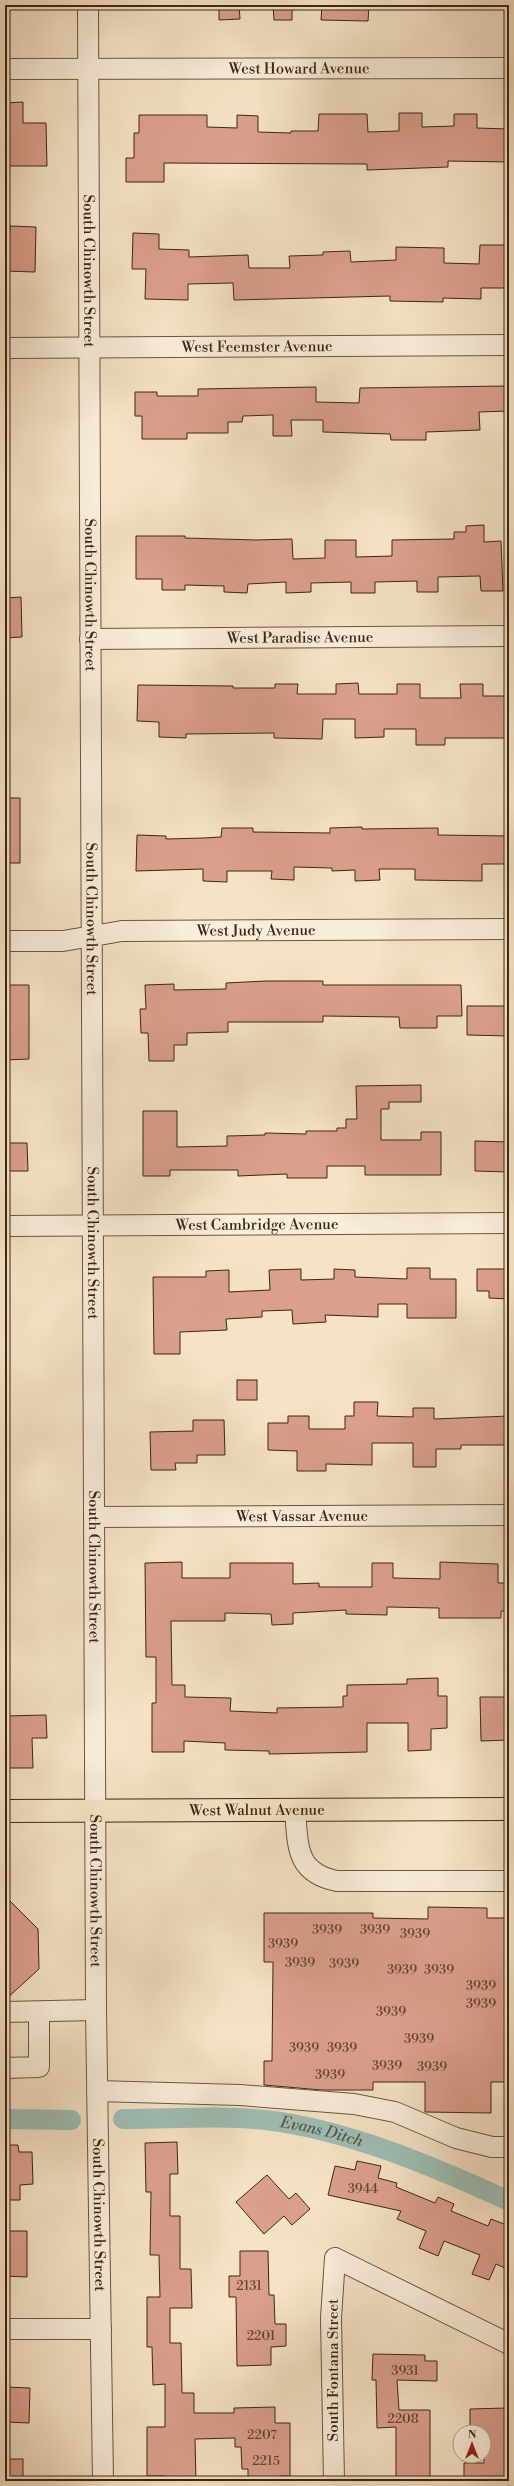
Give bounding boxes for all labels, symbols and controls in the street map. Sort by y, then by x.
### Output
street label: West Howard Avenue [227,59,370,78]
street label: South Chinowth Street [79,194,99,348]
street label: West Feemster Avenue [180,337,333,356]
street label: South Chinowth Street [81,518,100,672]
street label: West Paradise Avenue [226,627,373,648]
street label: South Chinowth Street [82,842,101,996]
street label: West Judy Avenue [196,920,316,940]
street label: South Chinowth Street [83,1166,103,1320]
street label: West Cambridge Avenue [174,1215,339,1234]
street label: South Chinowth Street [84,1490,104,1644]
street label: West Vassar Avenue [235,1506,368,1526]
street label: West Walnut Avenue [188,1800,325,1820]
street label: South Chinowth Street [86,1814,105,1968]
house number: 3939 [312,1922,342,1938]
house number: 3939 [360,1922,390,1938]
house number: 3939 [400,1926,430,1942]
house number: 3939 [268,1936,298,1952]
house number: 3939 [285,1955,315,1971]
house number: 3939 [329,1956,359,1972]
house number: 3939 [387,1962,417,1978]
house number: 3939 [424,1962,454,1978]
house number: 3939 [466,1978,496,1994]
house number: 3939 [466,1996,496,2012]
house number: 3939 [376,2004,406,2020]
house number: 3939 [404,2031,434,2047]
house number: 3939 [289,2040,319,2056]
house number: 3939 [327,2040,357,2056]
house number: 3939 [372,2058,402,2074]
house number: 3939 [417,2059,447,2075]
house number: 3939 [315,2067,345,2083]
water label: Evans Ditch [278,2112,366,2151]
street label: South Chinowth Street [88,2138,110,2292]
house number: 3944 [348,2181,379,2197]
house number: 2131 [236,2278,262,2294]
street label: South Fontana Street [324,2298,343,2441]
house number: 2201 [247,2328,276,2344]
house number: 3931 [391,2363,419,2379]
house number: 2208 [387,2411,419,2427]
north arrow [452,2424,492,2464]
house number: 2207 [247,2427,277,2443]
text: N [468,2428,477,2442]
house number: 2215 [252,2453,280,2469]

